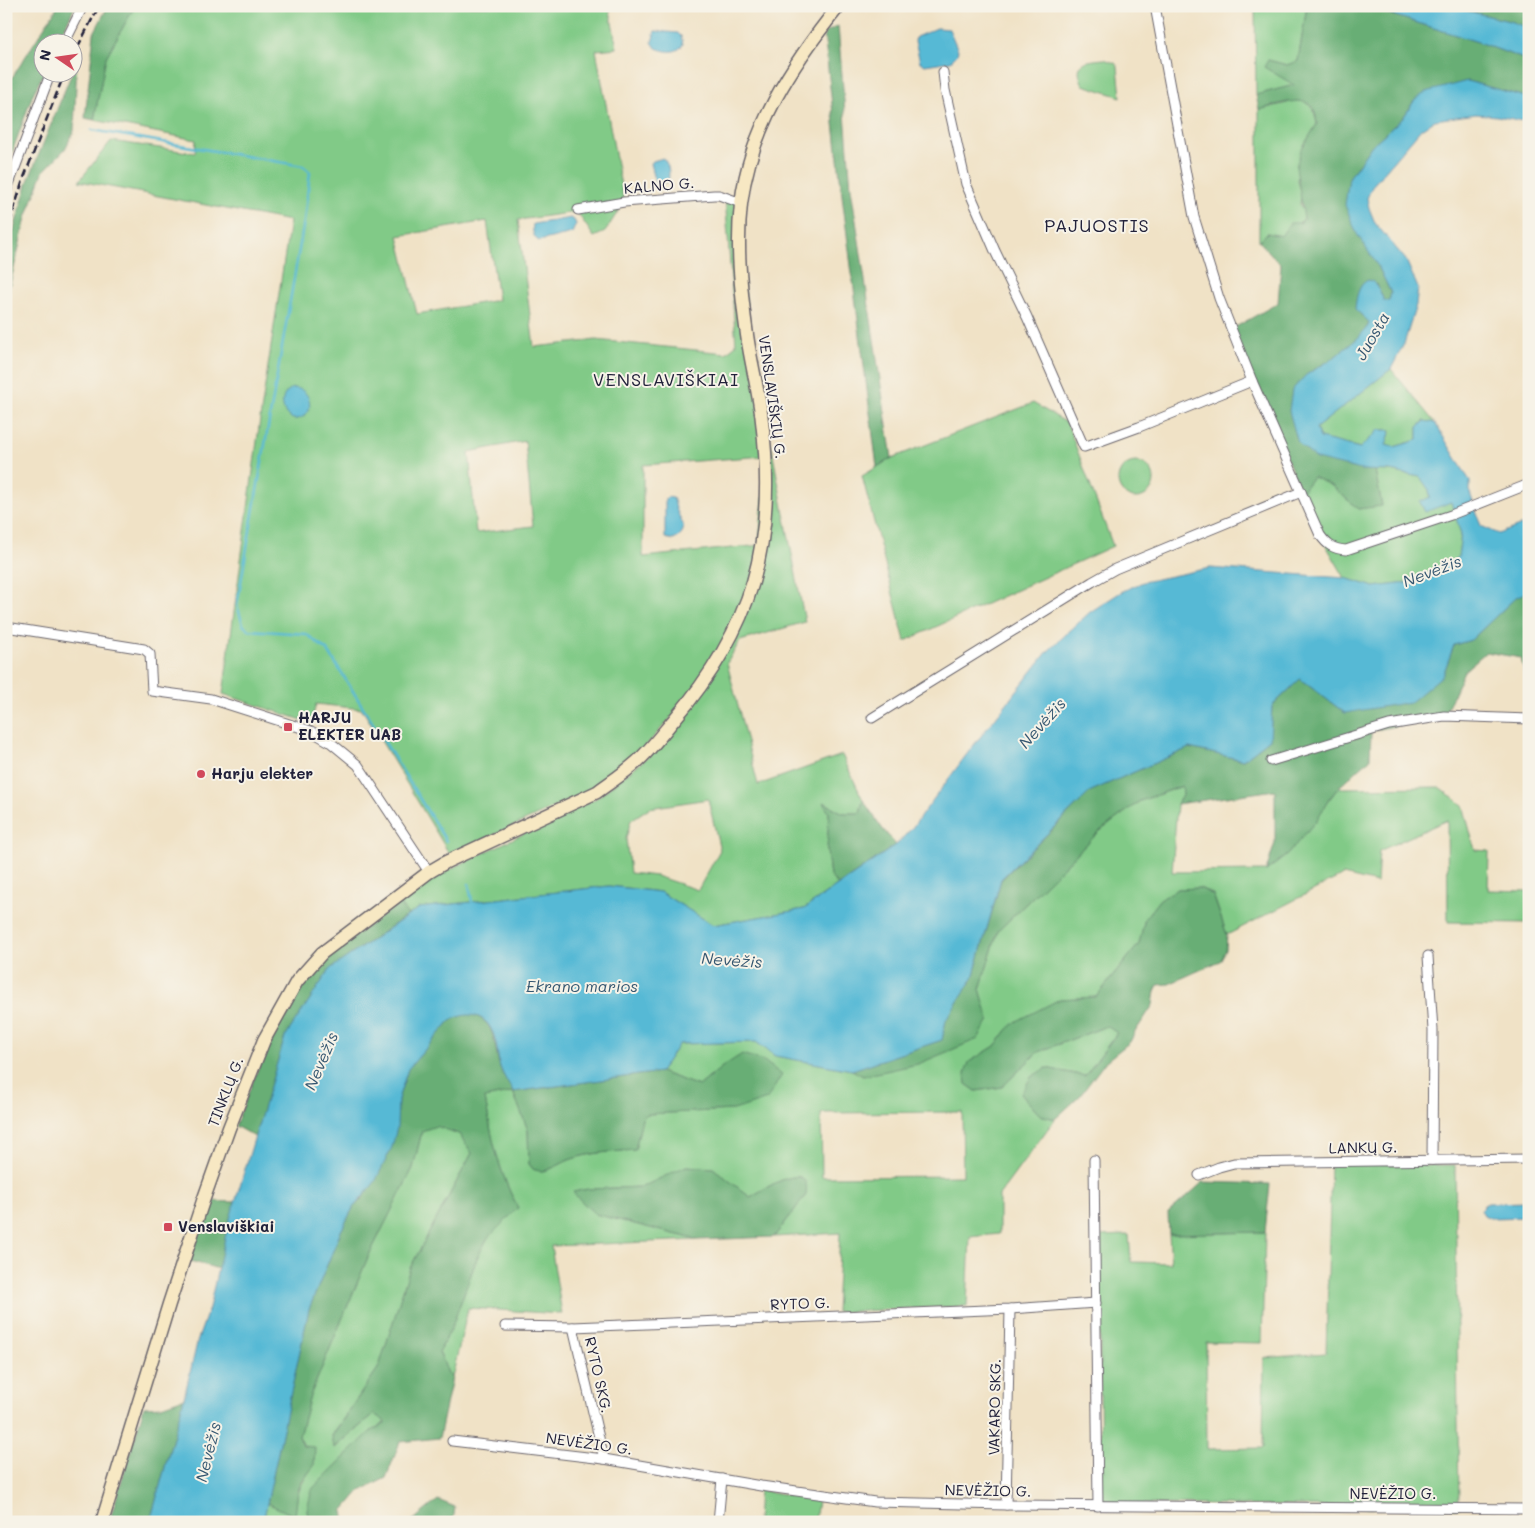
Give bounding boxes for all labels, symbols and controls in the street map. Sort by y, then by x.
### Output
north arrow [32,32,82,82]
text: N [34,48,55,62]
street label: KALNO G. [623,172,695,198]
district label: PAJUOSTIS [1044,213,1150,237]
water label: Juosta [1350,308,1394,363]
street label: VENSLAVIŠKIŲ G. [754,334,792,460]
district label: VENSLAVIŠKIAI [593,367,739,391]
water label: Nevėžis [1400,550,1464,591]
water label: Nevėžis [1013,693,1070,752]
place label: HARJU ELEKTER UAB [298,707,401,744]
marker: HARJU ELEKTER UAB [282,721,294,733]
place label: Harju elekter [211,763,313,783]
marker: Harju elekter [195,768,207,780]
water label: Nevėžis [701,947,763,972]
water label: Ekrano marios [526,975,638,996]
water label: Nevėžis [299,1028,342,1093]
street label: TINKLŲ G. [203,1054,248,1129]
street label: LANKŲ G. [1328,1136,1398,1158]
place label: Venslaviškiai [178,1216,275,1236]
marker: Venslaviškiai [162,1221,174,1233]
street label: RYTO G. [770,1292,830,1314]
street label: RYTO SKG. [581,1335,617,1415]
street label: VAKARO SKG. [983,1358,1005,1455]
water label: Nevėžis [190,1419,225,1484]
street label: NEVĖŽIO G. [545,1427,634,1459]
street label: NEVĖŽIO G. [944,1479,1032,1501]
street label: NEVĖŽIO G. [1350,1483,1436,1503]

